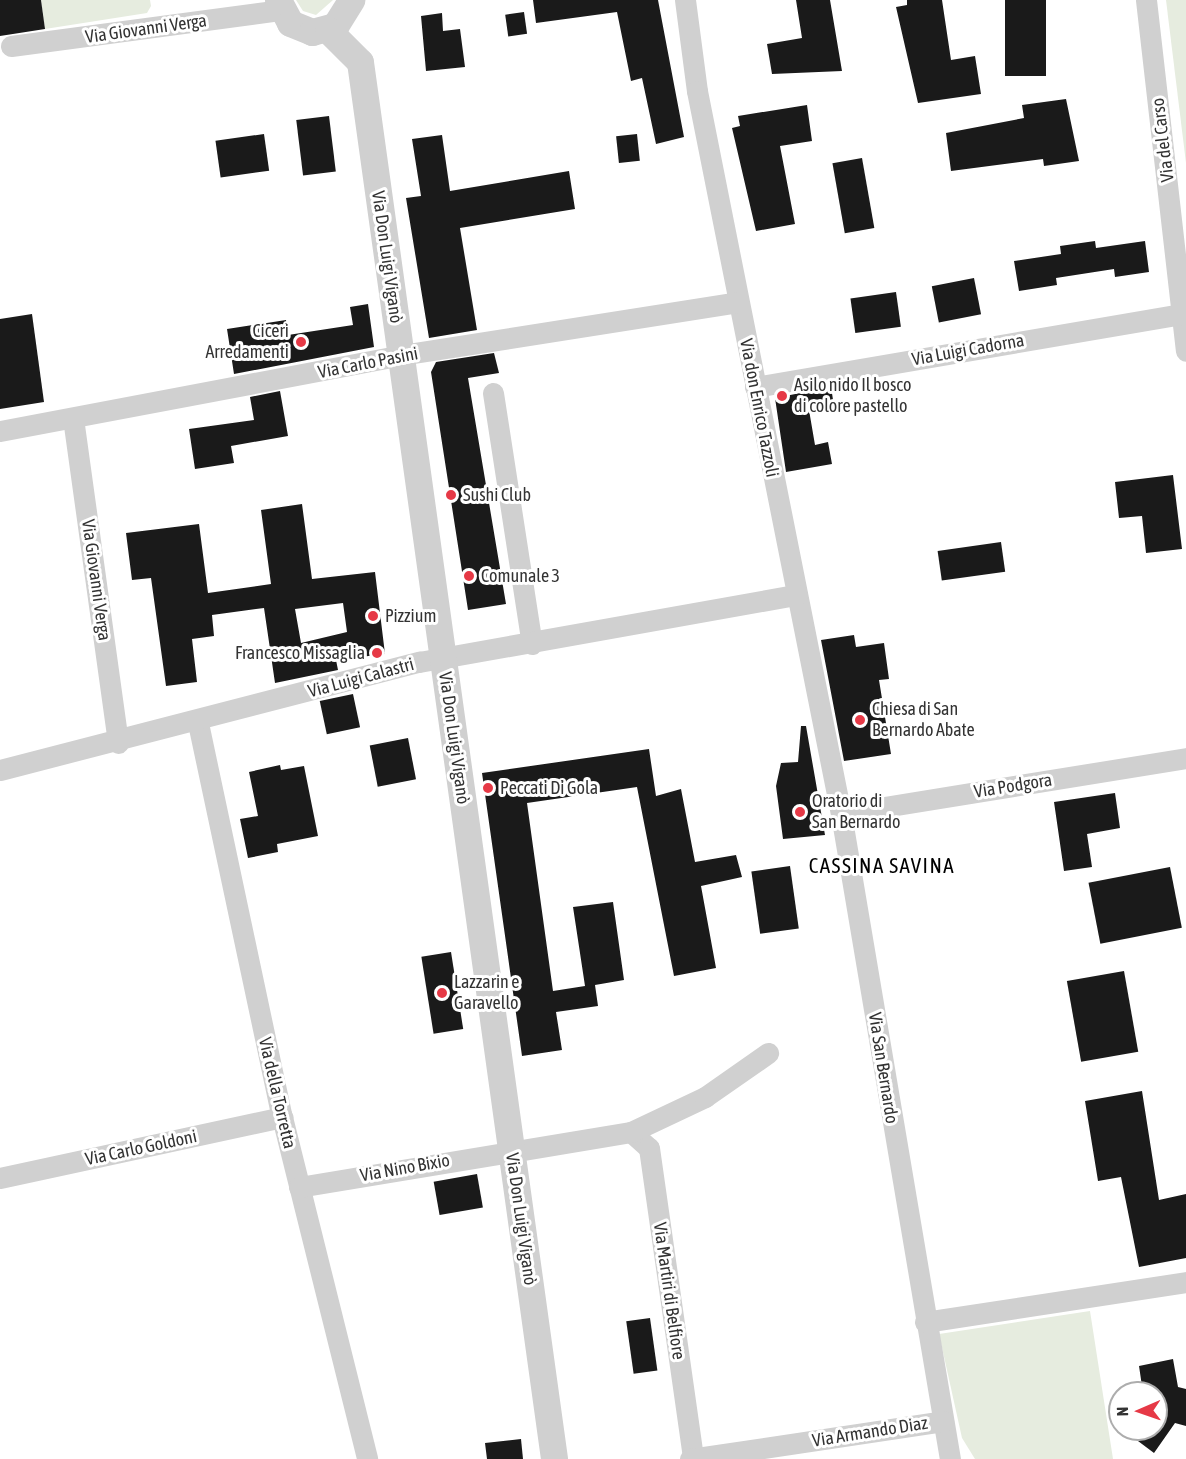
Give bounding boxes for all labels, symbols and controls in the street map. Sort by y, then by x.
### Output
street label: Via Giovanni Verga [84,10,208,48]
street label: Via del Carso [1147,97,1179,183]
street label: Via Don Luigi Viganò [367,189,407,325]
place label: Ciceri Arredamenti [205,321,289,364]
street label: Via Luigi Cadorna [910,329,1026,371]
marker: Ciceri Arredamenti [294,335,308,349]
street label: Via don Enrico Tazzoli [735,337,783,479]
street label: Via Carlo Pasini [316,343,420,383]
place label: Asilo nido Il bosco di colore pastello [794,375,911,418]
marker: Asilo nido Il bosco di colore pastello [775,389,789,403]
place label: Sushi Club [463,484,531,506]
marker: Sushi Club [444,488,458,502]
street label: Via Giovanni Verga [77,518,115,642]
place label: Comunale 3 [481,565,560,587]
marker: Comunale 3 [462,569,476,583]
place label: Pizzium [385,605,436,627]
marker: Pizzium [366,609,380,623]
place label: Francesco Missaglia [235,642,365,664]
marker: Francesco Missaglia [370,646,384,660]
street label: Via Luigi Calastri [306,654,416,702]
street label: Via Don Luigi Viganò [434,670,474,806]
place label: Chiesa di San Bernardo Abate [872,699,975,742]
marker: Chiesa di San Bernardo Abate [853,713,867,727]
street label: Via Podgora [973,769,1053,803]
place label: Peccati Di Gola [500,777,598,799]
marker: Peccati Di Gola [481,781,495,795]
place label: Oratorio di San Bernardo [812,791,901,834]
marker: Oratorio di San Bernardo [793,805,807,819]
district label: CASSINA SAVINA [809,852,955,878]
place label: Lazzarin e Garavello [454,972,519,1014]
marker: Lazzarin e Garavello [435,986,449,1000]
street label: Via San Bernardo [864,1011,902,1125]
street label: Via della Torretta [254,1035,300,1151]
street label: Via Carlo Goldoni [83,1126,199,1170]
street label: Via Nino Bixio [358,1149,452,1187]
street label: Via Don Luigi Viganò [501,1151,541,1287]
street label: Via Martiri di Belfiore [649,1221,689,1361]
north arrow [1108,1381,1168,1441]
text: N [1113,1407,1131,1417]
street label: Via Armando Diaz [811,1412,929,1452]

